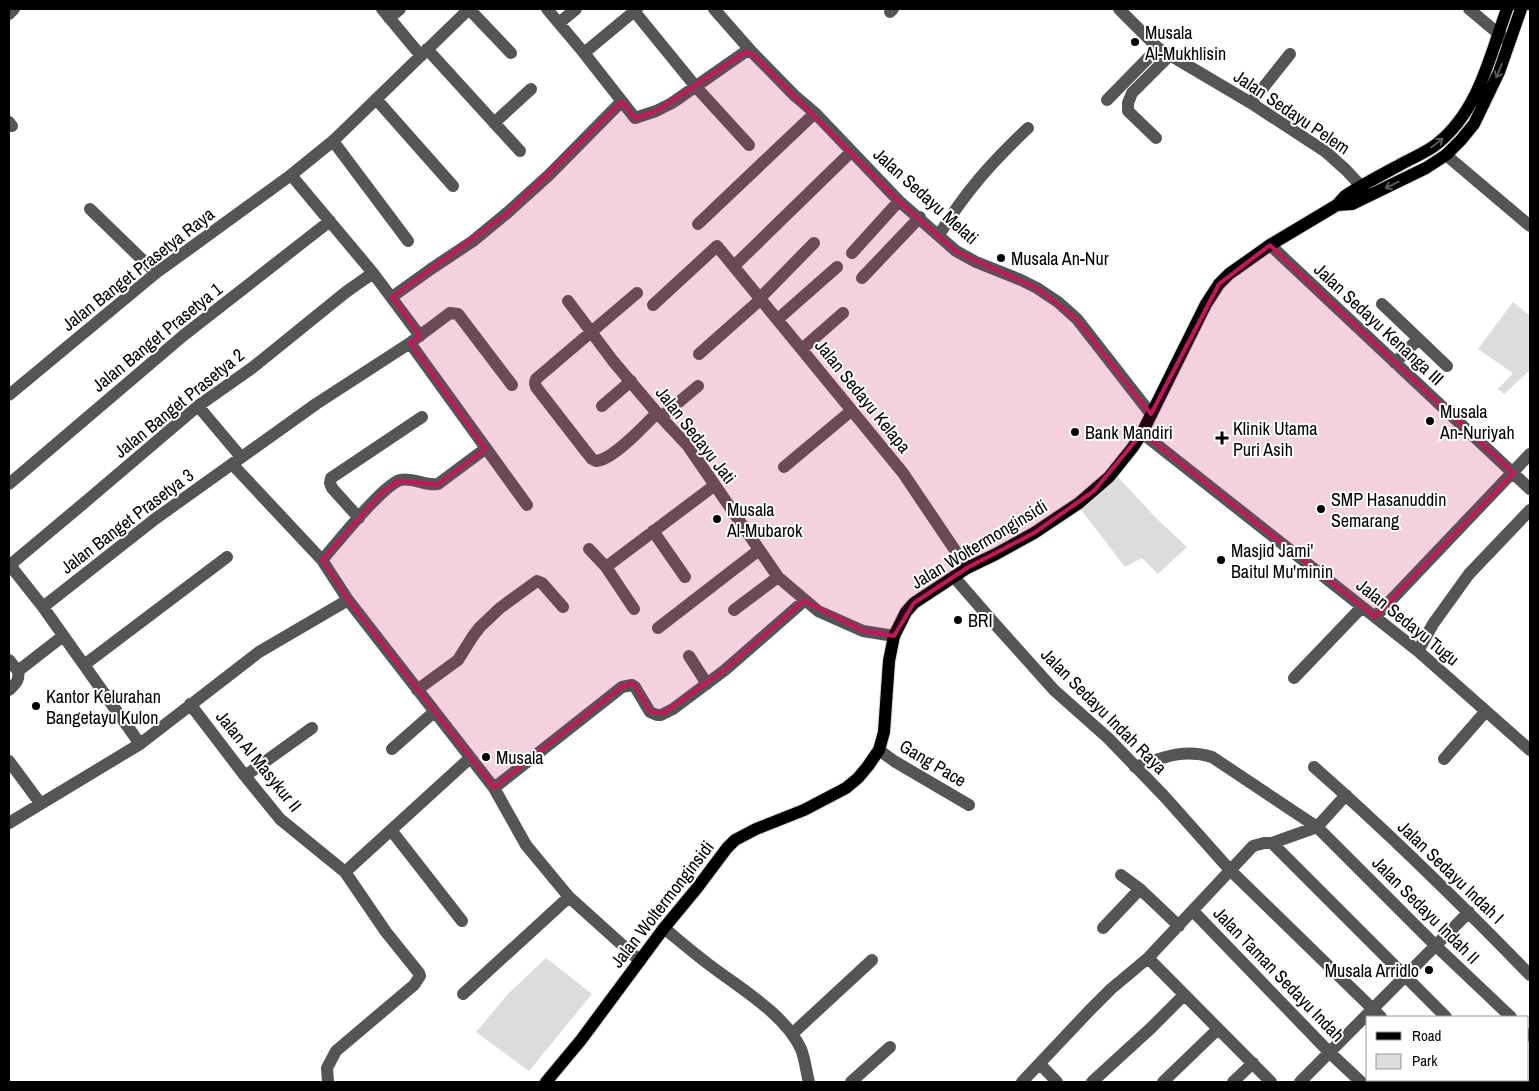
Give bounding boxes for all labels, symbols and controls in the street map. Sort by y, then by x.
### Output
place label: Musala Al-Mukhlisin [1144,20,1226,66]
marker: Musala Al-Mukhlisin [1129,36,1141,48]
one-way arrow [1494,63,1504,78]
street label: Jalan Sedayu Pelem [1229,64,1355,160]
one-way arrow [1430,138,1444,148]
street label: Jalan Sedayu Melati [868,142,984,250]
one-way arrow [1384,180,1399,190]
street label: Jalan Banget Prasetya Raya [57,202,219,336]
place label: Musala An-Nur [1011,246,1109,271]
marker: Musala An-Nur [995,252,1007,264]
street label: Jalan Sedayu Kenanga III [1309,257,1449,391]
street label: Jalan Banget Prasetya 1 [87,276,228,397]
street label: Jalan Sedayu Kelapa [809,334,917,458]
street label: Jalan Banget Prasetya 2 [109,343,249,463]
street label: Jalan Sedayu Jati [650,381,742,489]
place label: Musala An-Nuriyah [1439,399,1515,445]
marker: Musala An-Nuriyah [1424,415,1436,427]
place label: Klinik Utama Puri Asih [1233,416,1318,462]
place label: Bank Mandiri [1085,420,1173,445]
marker: Bank Mandiri [1069,426,1081,438]
marker: Klinik Utama Puri Asih [1215,431,1229,445]
street label: Jalan Banget Prasetya 3 [55,463,199,579]
place label: SMP Hasanuddin Semarang [1331,487,1446,533]
street label: Jalan Woltermonginsidi [906,493,1052,595]
place label: Musala Al-Mubarok [726,497,803,543]
marker: SMP Hasanuddin Semarang [1315,503,1327,515]
marker: Musala Al-Mubarok [711,513,723,525]
place label: Masjid Jami' Baitul Mu'minin [1231,538,1333,584]
marker: Masjid Jami' Baitul Mu'minin [1215,554,1227,566]
street label: Jalan Sedayu Tugu [1351,573,1465,671]
place label: BRI [968,608,993,633]
marker: BRI [952,614,964,626]
street label: Jalan Sedayu Indah Raya [1035,642,1173,780]
place label: Kantor Kelurahan Bangetayu Kulon [46,684,161,730]
marker: Kantor Kelurahan Bangetayu Kulon [30,700,42,712]
street label: Jalan Al Masykur II [210,705,308,817]
street label: Gang Pace [895,733,971,793]
place label: Musala [496,745,544,770]
marker: Musala [480,751,492,763]
street label: Jalan Sedayu Indah I [1392,815,1510,929]
street label: Jalan Woltermonginsidi [604,835,720,973]
street label: Jalan Sedayu Indah II [1367,851,1485,969]
street label: Jalan Taman Sedayu Indah [1208,901,1350,1047]
place label: Musala Arridlo [1325,958,1419,983]
marker: Musala Arridlo [1423,964,1435,976]
legend [1366,1016,1529,1081]
text: Road [1412,1025,1441,1046]
text: Park [1412,1050,1438,1071]

